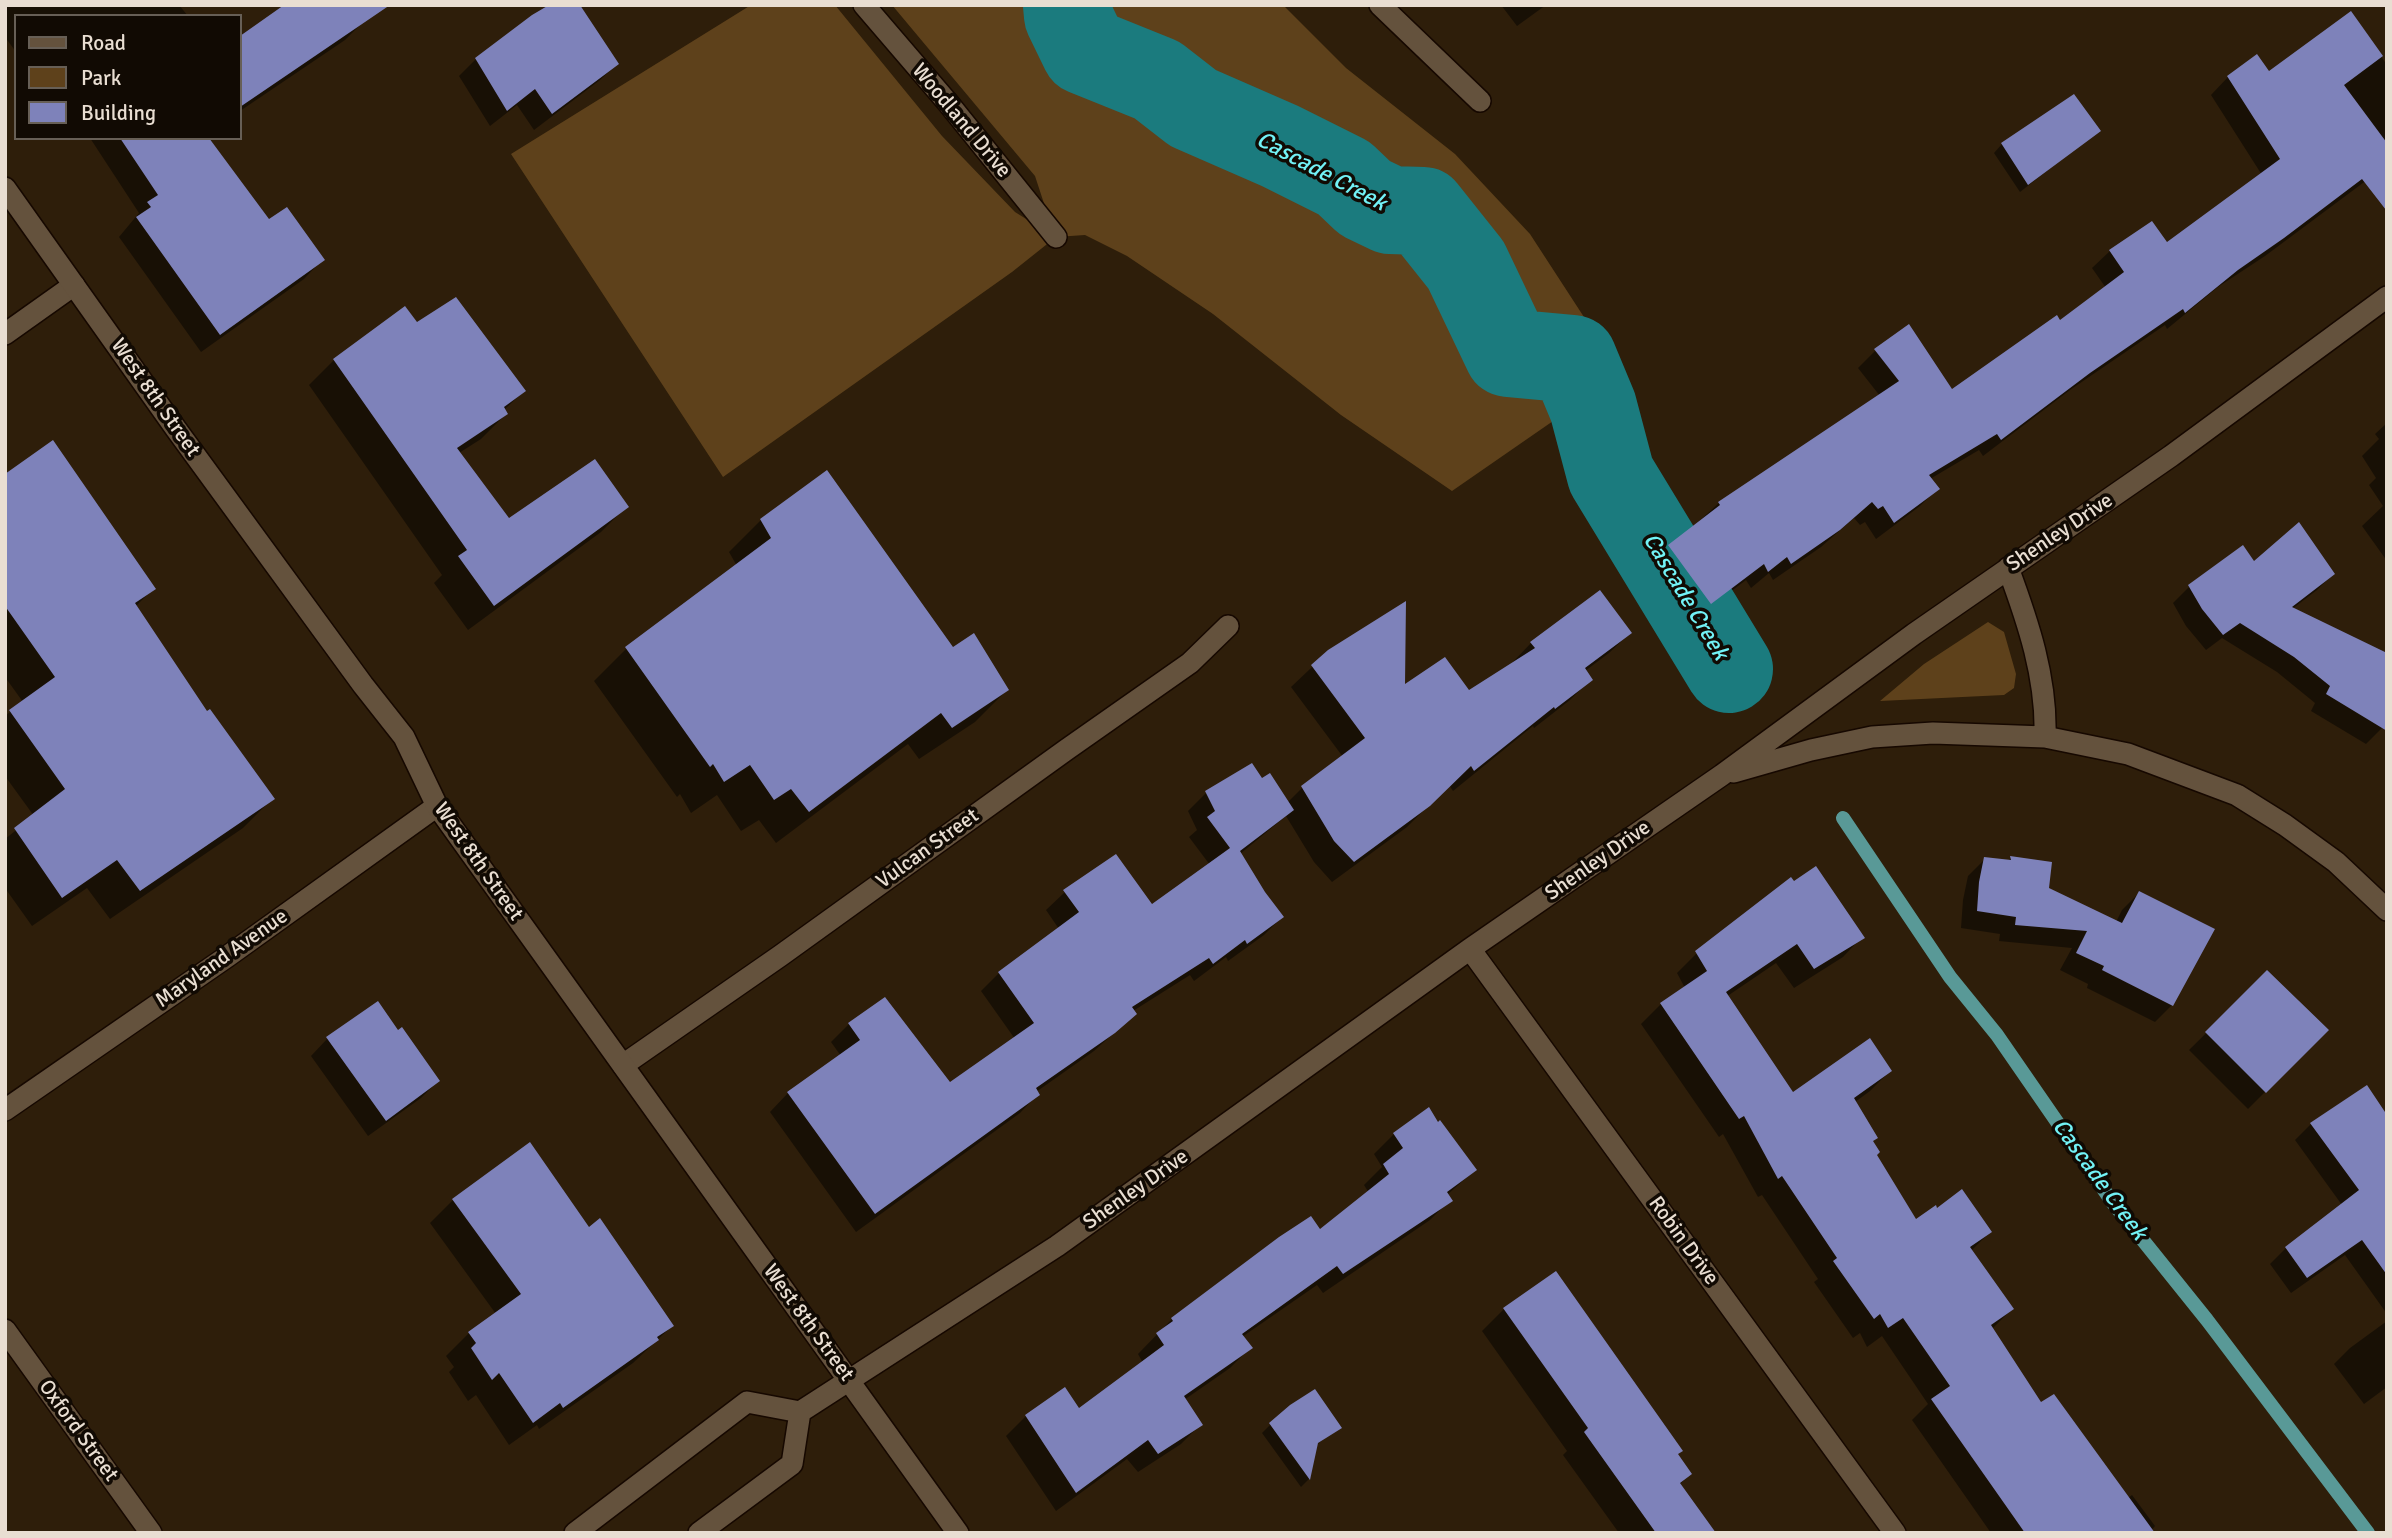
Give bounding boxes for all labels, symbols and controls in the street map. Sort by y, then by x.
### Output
legend [14,14,242,140]
text: Road [81,30,126,56]
street label: Woodland Drive [906,59,1016,183]
text: Park [81,65,121,91]
text: Building [81,100,156,126]
water label: Cascade Creek [1251,126,1391,218]
street label: West 8th Street [105,334,205,462]
street label: Shenley Drive [2002,488,2118,578]
water label: Cascade Creek [1636,529,1734,665]
street label: West 8th Street [428,798,528,926]
street label: Vulcan Street [872,803,984,895]
street label: Shenley Drive [1541,815,1655,907]
street label: Maryland Avenue [151,904,293,1014]
water label: Cascade Creek [2046,1114,2152,1246]
street label: Shenley Drive [1079,1144,1193,1236]
street label: Robin Drive [1643,1192,1723,1290]
street label: West 8th Street [757,1260,859,1386]
street label: Oxford Street [33,1375,123,1487]

